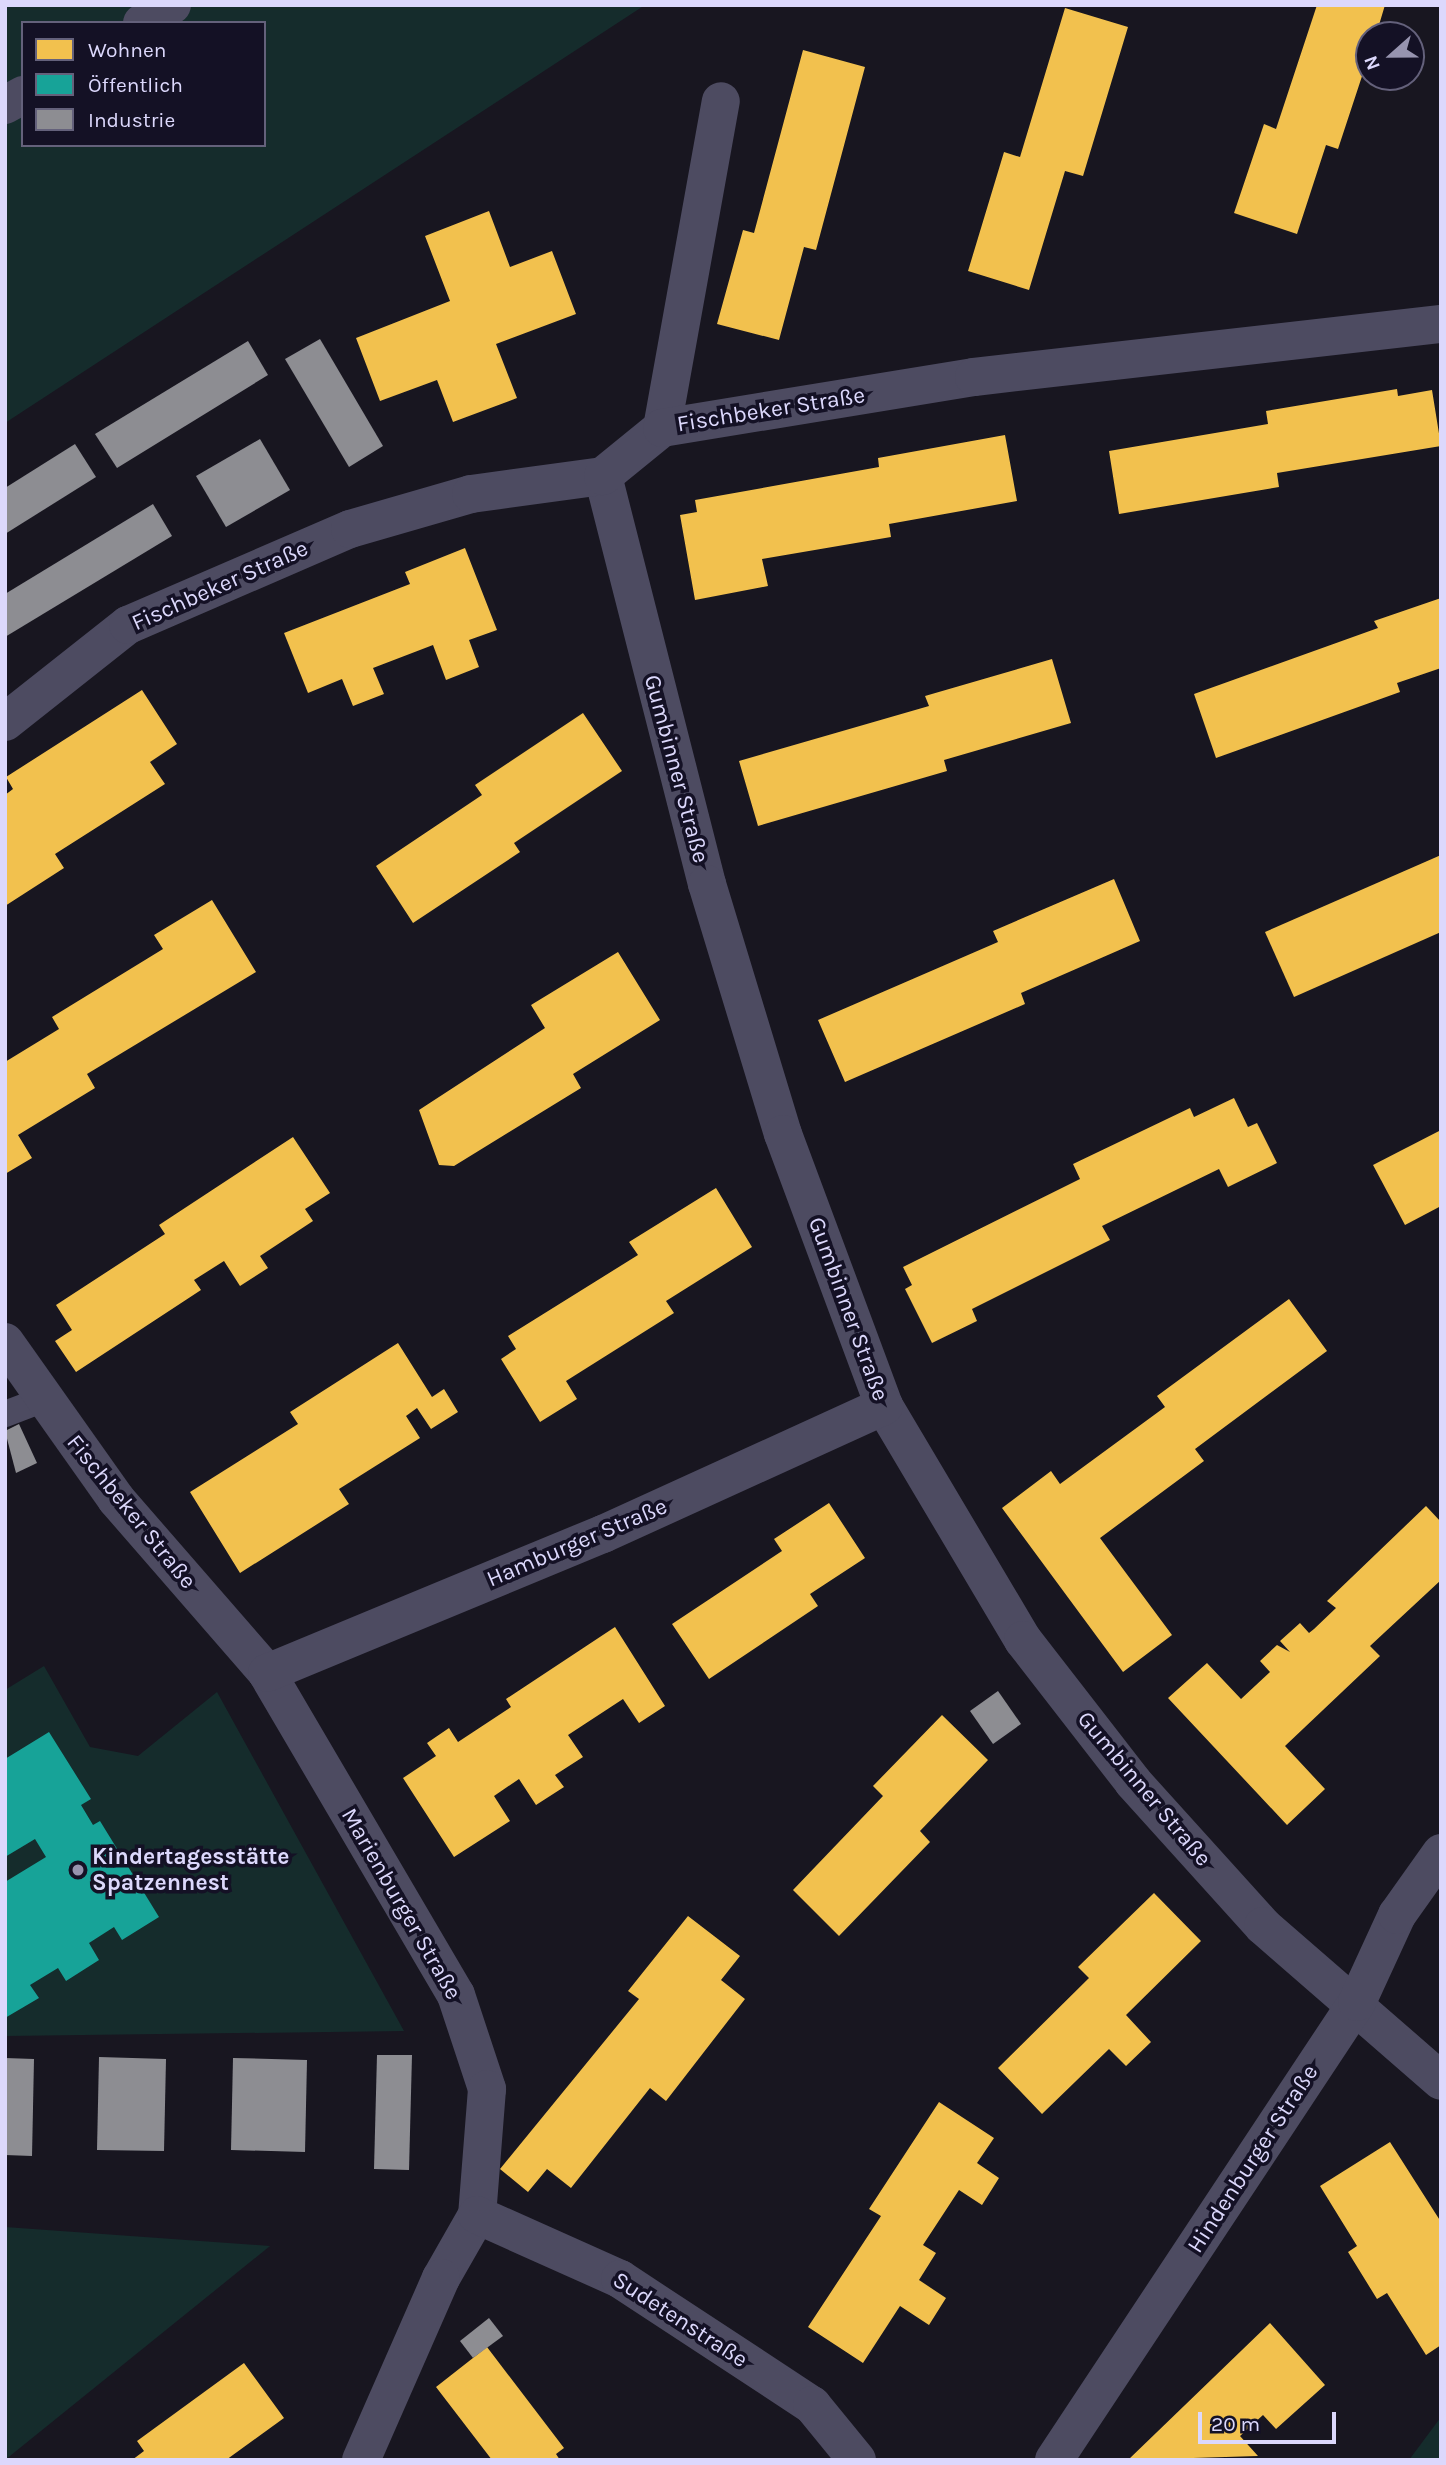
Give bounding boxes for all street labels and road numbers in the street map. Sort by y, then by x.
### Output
street label: Fischbeker Straße [675,381,867,439]
street label: Fischbeker Straße [128,535,312,637]
street label: Gumbinner Straße [638,672,714,866]
street label: Gumbinner Straße [802,1213,894,1405]
street label: Fischbeker Straße [60,1429,202,1595]
street label: Hamburger Straße [483,1493,671,1593]
street label: Gumbinner Straße [1071,1706,1217,1872]
street label: Marienburger Straße [335,1803,467,2005]
street label: Hindenburger Straße [1182,2060,1324,2258]
street label: Sudetenstraße [607,2266,753,2374]

